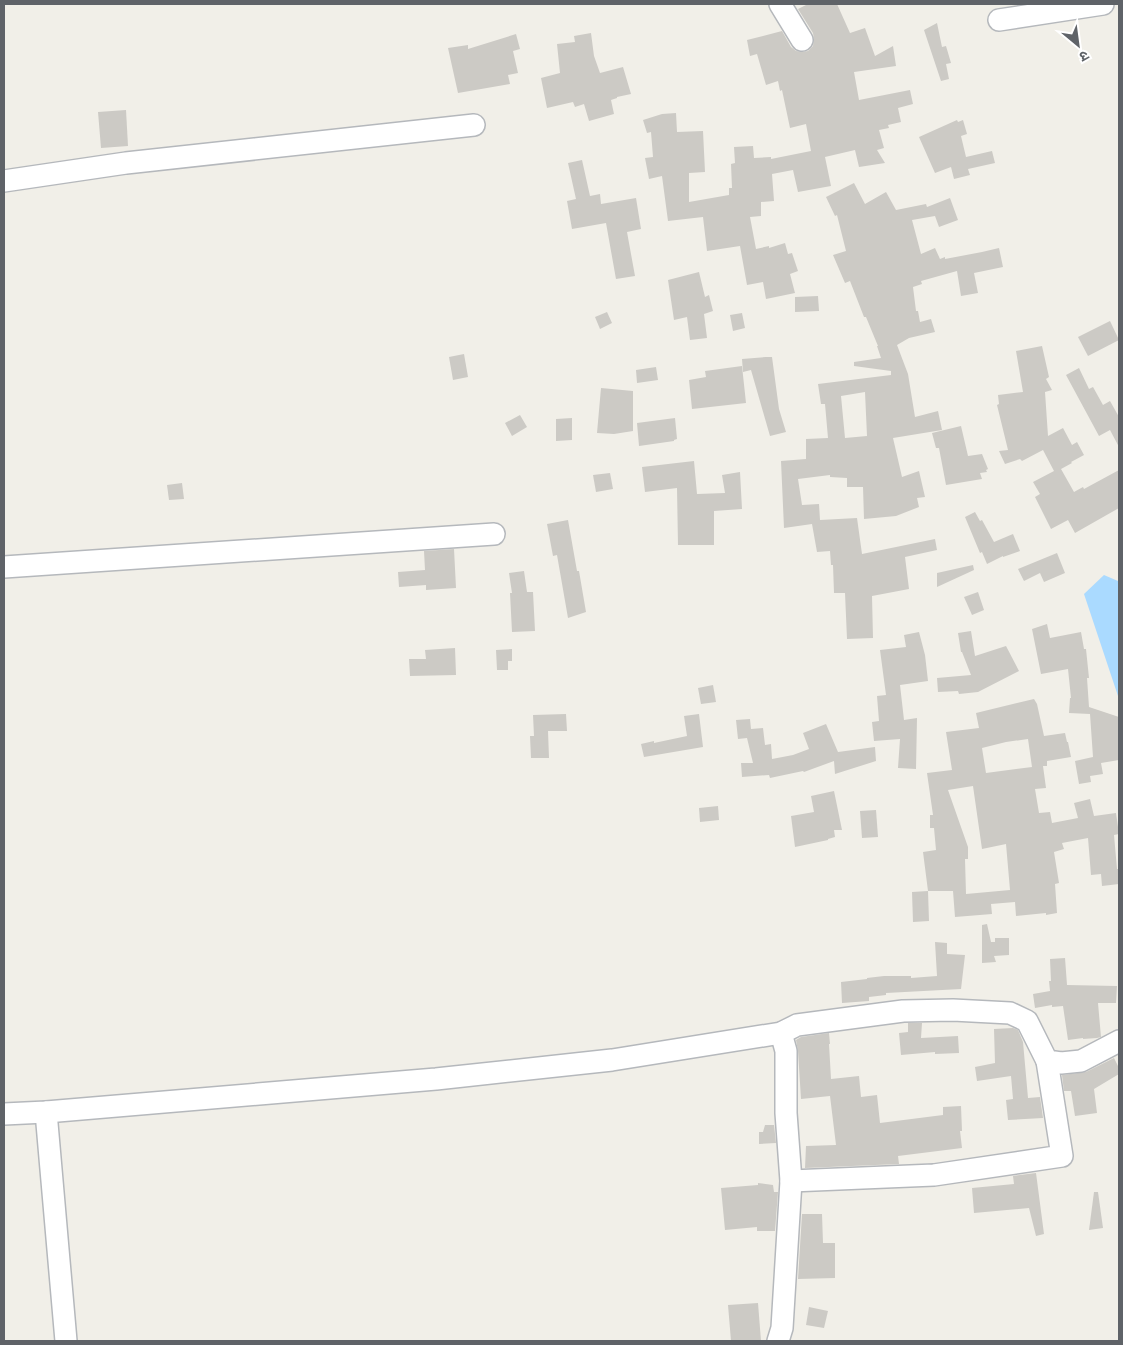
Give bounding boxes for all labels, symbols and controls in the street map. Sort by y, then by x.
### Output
north arrow [1053,20,1103,70]
text: उ [1076,47,1092,67]

